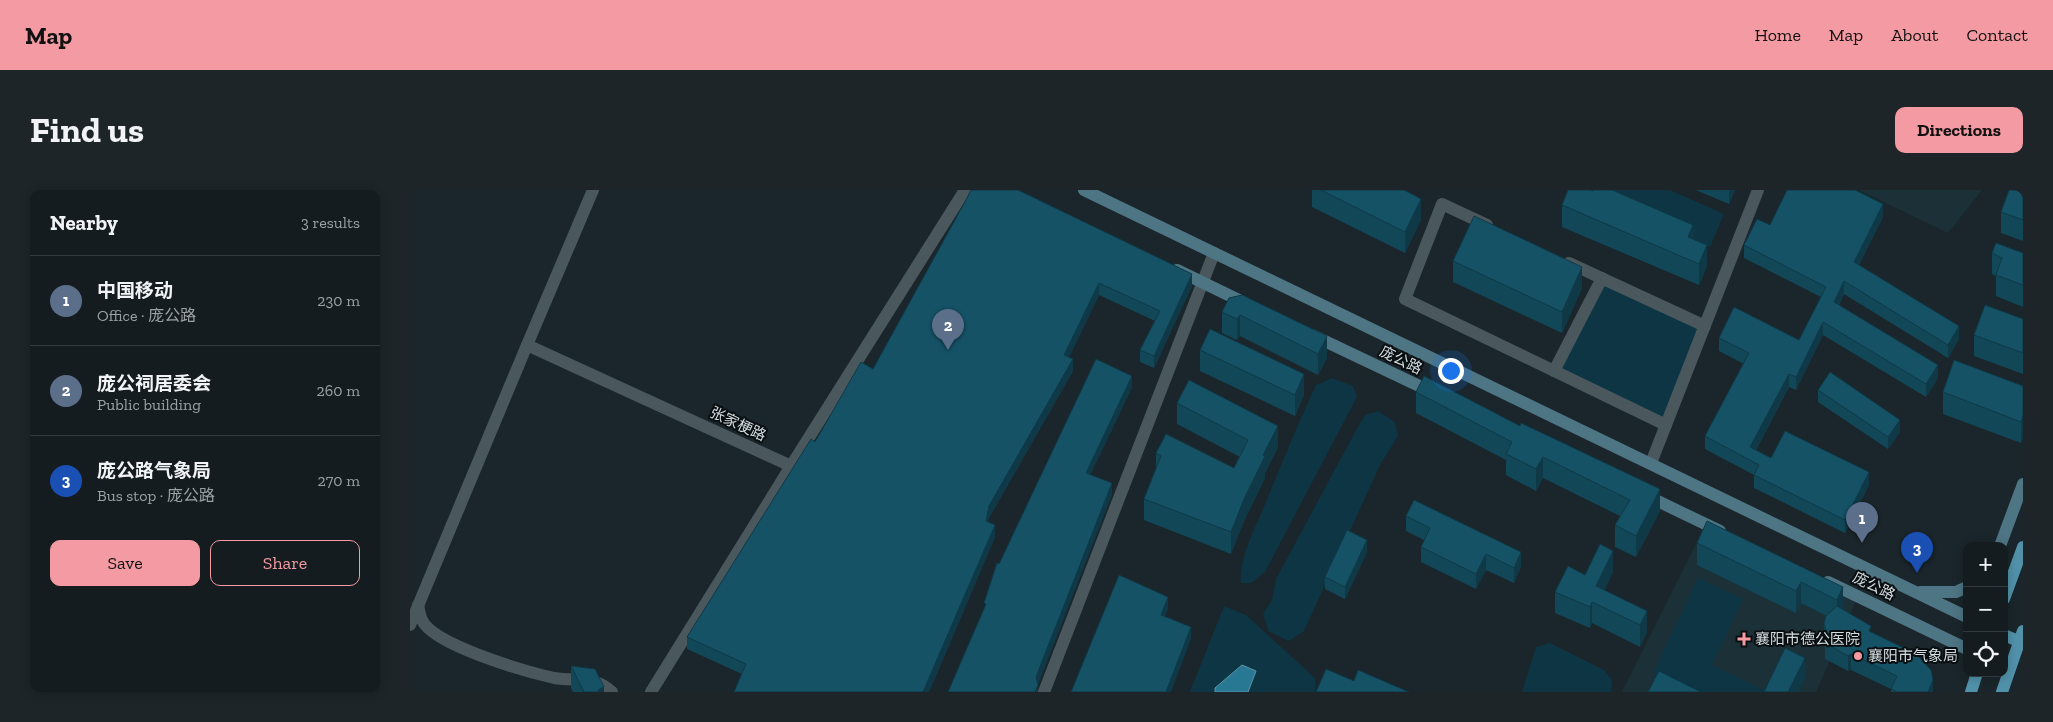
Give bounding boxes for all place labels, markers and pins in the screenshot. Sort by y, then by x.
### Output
pin: 2 [932,309,964,350]
pin: 1 [1846,502,1878,543]
pin: 3 [1901,532,1933,573]
place label: 襄阳市德公医院 [1755,630,1860,648]
marker: 襄阳市德公医院 [1737,632,1751,646]
place label: 襄阳市气象局 [1868,647,1958,665]
marker: 襄阳市气象局 [1852,650,1864,662]

